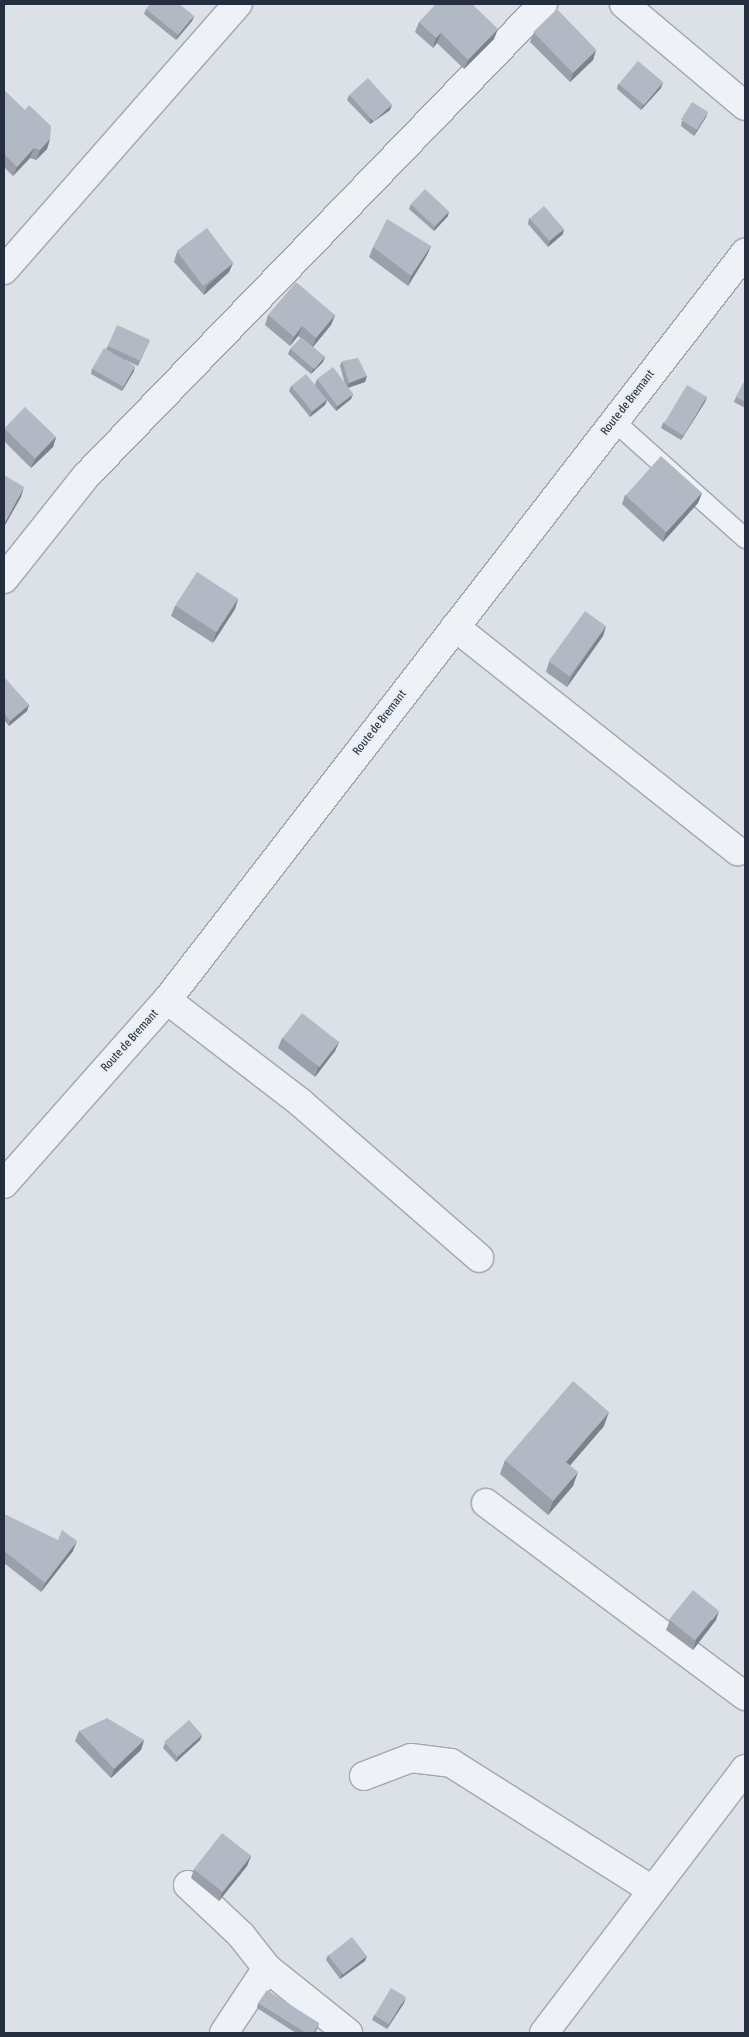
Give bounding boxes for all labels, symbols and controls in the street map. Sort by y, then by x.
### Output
street label: Route de Bremant [598,368,658,438]
street label: Route de Bremant [350,688,410,758]
street label: Route de Bremant [98,1007,162,1075]

